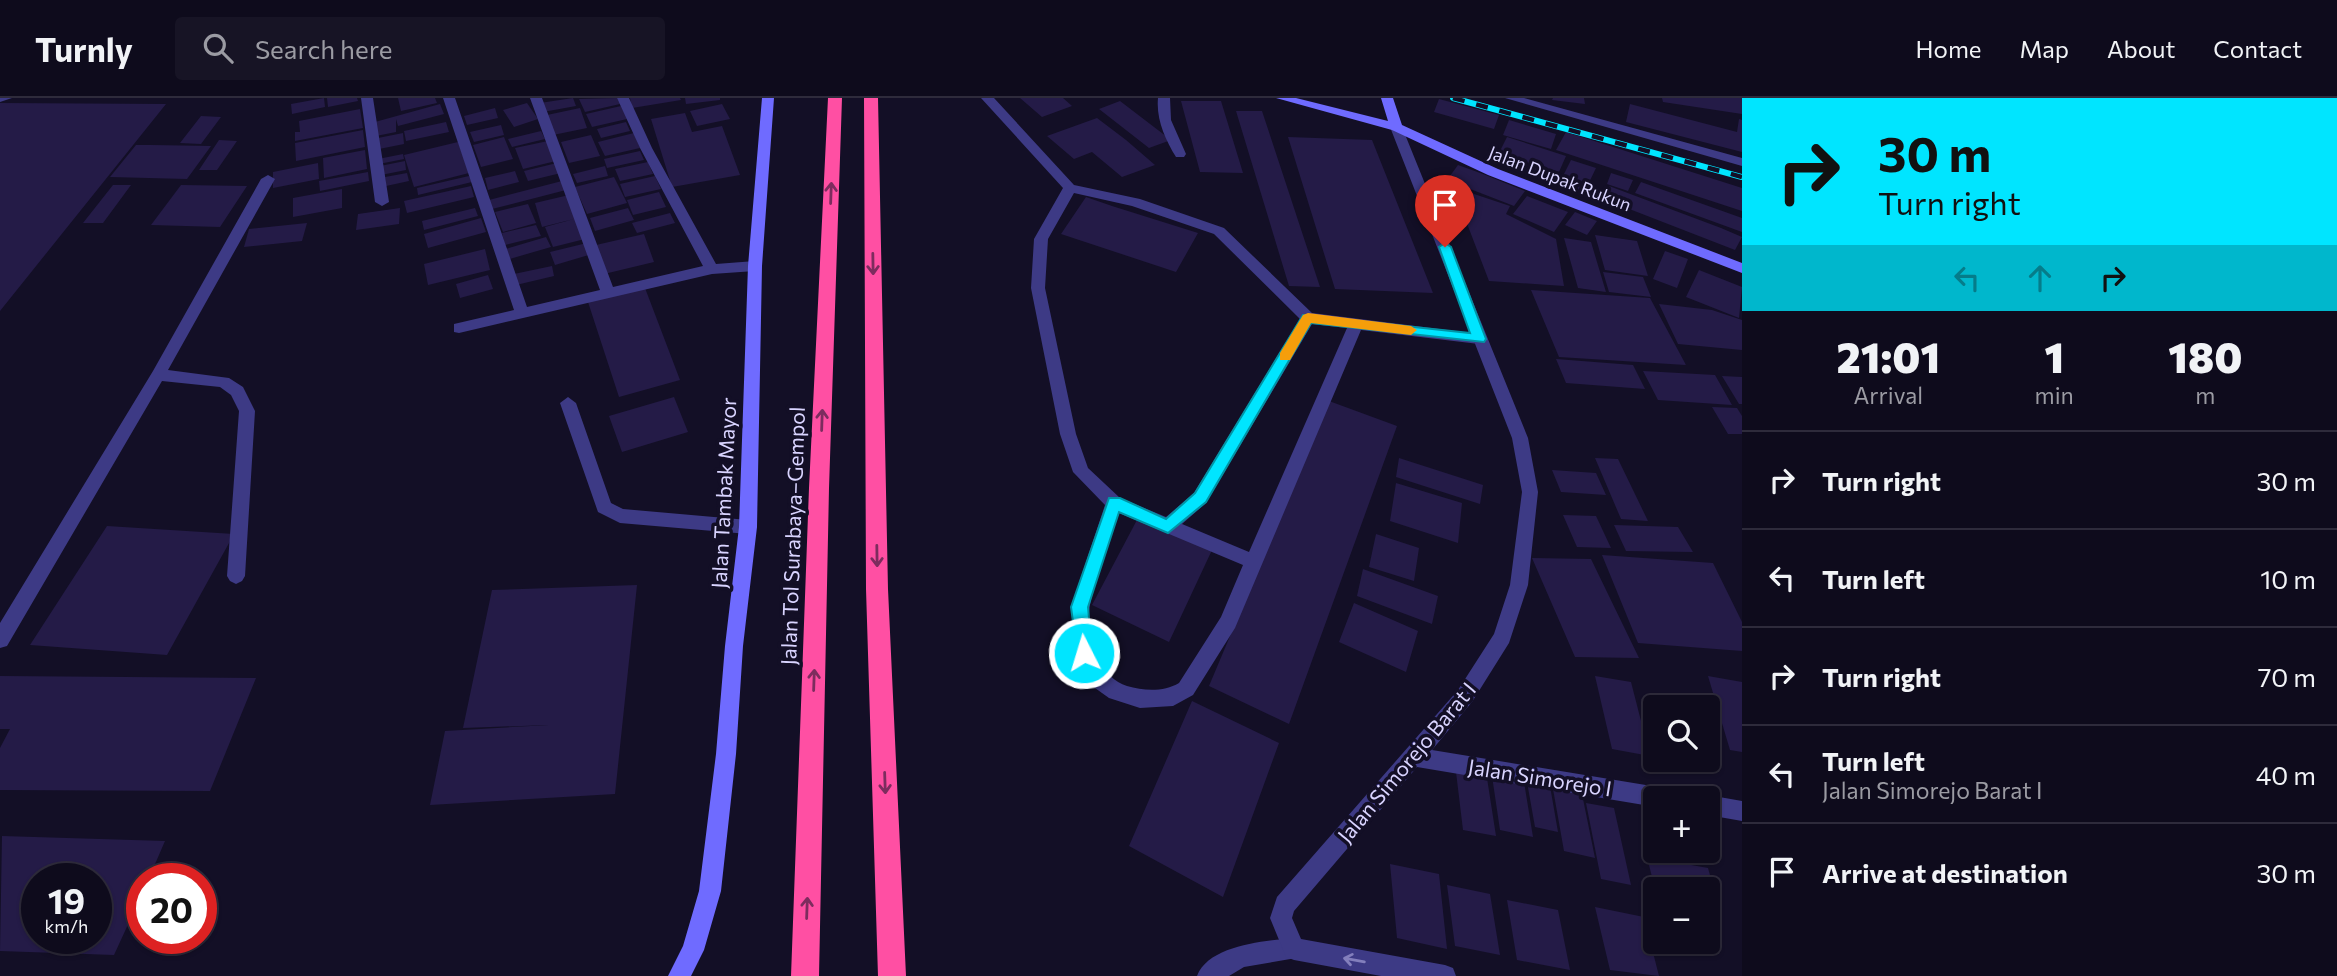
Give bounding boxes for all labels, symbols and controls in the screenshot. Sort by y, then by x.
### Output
search box [175,17,665,80]
text: Turnly [35,28,133,69]
icon: search [199,29,237,67]
text: Search here [255,33,392,64]
text: Home [1916,34,1982,63]
text: Map [2020,34,2069,63]
text: About [2107,34,2175,63]
text: Contact [2213,34,2302,63]
text: 30 m [1878,122,1991,182]
icon: right [1763,126,1854,217]
street label: Jalan Dupak Rukun [1486,141,1634,215]
pin [1415,175,1475,247]
one-way arrow [825,181,838,204]
text: Turn right [1878,182,2021,222]
icon: arrive [1426,186,1464,224]
one-way arrow [866,252,880,275]
icon: left [1948,259,1986,297]
icon: ahead [2021,259,2059,297]
icon: right [2094,259,2132,297]
text: 21:01 [1837,330,1940,382]
text: 1 [2044,330,2064,382]
text: 180 [2168,330,2242,382]
text: Arrival [1853,381,1923,409]
text: min [2035,381,2074,409]
text: m [2195,381,2215,409]
street label: Jalan Tambak Mayor [706,397,740,589]
street label: Jalan Tol Surabaya–Gempol [775,406,809,666]
one-way arrow [815,409,828,432]
icon: right [1763,461,1801,499]
text: Turn right [1822,465,1941,496]
text: 30 m [2257,465,2316,496]
one-way arrow [870,544,883,567]
icon: left [1763,559,1801,597]
text: Turn left [1822,563,1925,594]
text: 10 m [2260,563,2316,594]
position arrow [1047,616,1121,690]
icon: right [1763,657,1801,695]
text: Turn right [1822,661,1941,692]
text: 70 m [2258,661,2316,692]
one-way arrow [807,669,820,692]
street label: Jalan Simorejo Barat I [1332,677,1480,847]
map controls [1643,695,1720,954]
button: search [1643,695,1720,772]
text: Turn left [1822,745,1925,776]
street label: Jalan Simorejo I [1466,753,1614,801]
icon: left [1763,755,1801,793]
text: 40 m [2256,759,2316,790]
one-way arrow [878,771,891,794]
text: Jalan Simorejo Barat I [1822,776,2042,804]
button: + [1643,786,1720,863]
icon: arrive [1763,853,1801,891]
text: Arrive at destination [1822,857,2068,888]
text: 30 m [2257,857,2316,888]
speed limit sign: 20 [126,863,217,954]
button: − [1643,877,1720,954]
text: 19 [48,878,85,921]
one-way arrow [800,897,814,920]
text: km/h [45,915,88,937]
one-way arrow [1343,952,1366,966]

